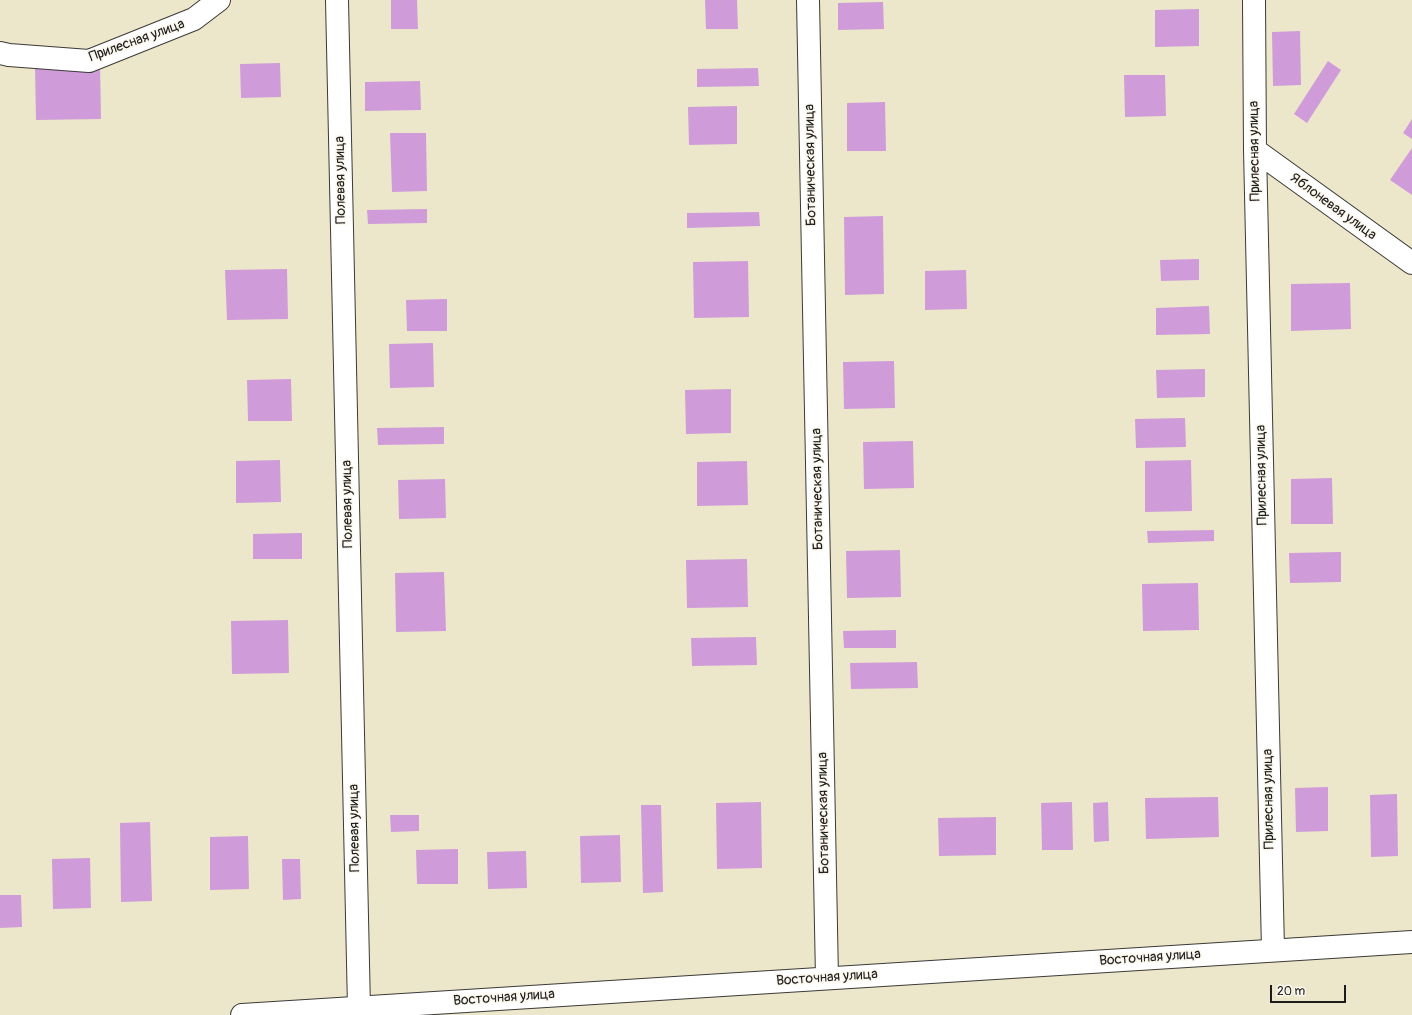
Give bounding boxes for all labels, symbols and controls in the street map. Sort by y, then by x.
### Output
street label: Прилесная улица [87,16,187,66]
street label: Прилесная улица [1246,101,1264,201]
street label: Ботаническая улица [802,104,820,226]
street label: Полевая улица [332,136,350,224]
street label: Яблоневая улица [1286,170,1380,244]
street label: Прилесная улица [1253,425,1271,525]
street label: Ботаническая улица [809,428,827,550]
street label: Полевая улица [339,460,357,548]
street label: Прилесная улица [1260,749,1278,849]
street label: Ботаническая улица [815,752,833,874]
street label: Полевая улица [346,784,364,872]
street label: Восточная улица [1099,946,1201,970]
street label: Восточная улица [776,966,878,990]
scale bar [1272,977,1348,1003]
text: 20 m [1277,984,1305,999]
street label: Восточная улица [453,986,555,1010]

